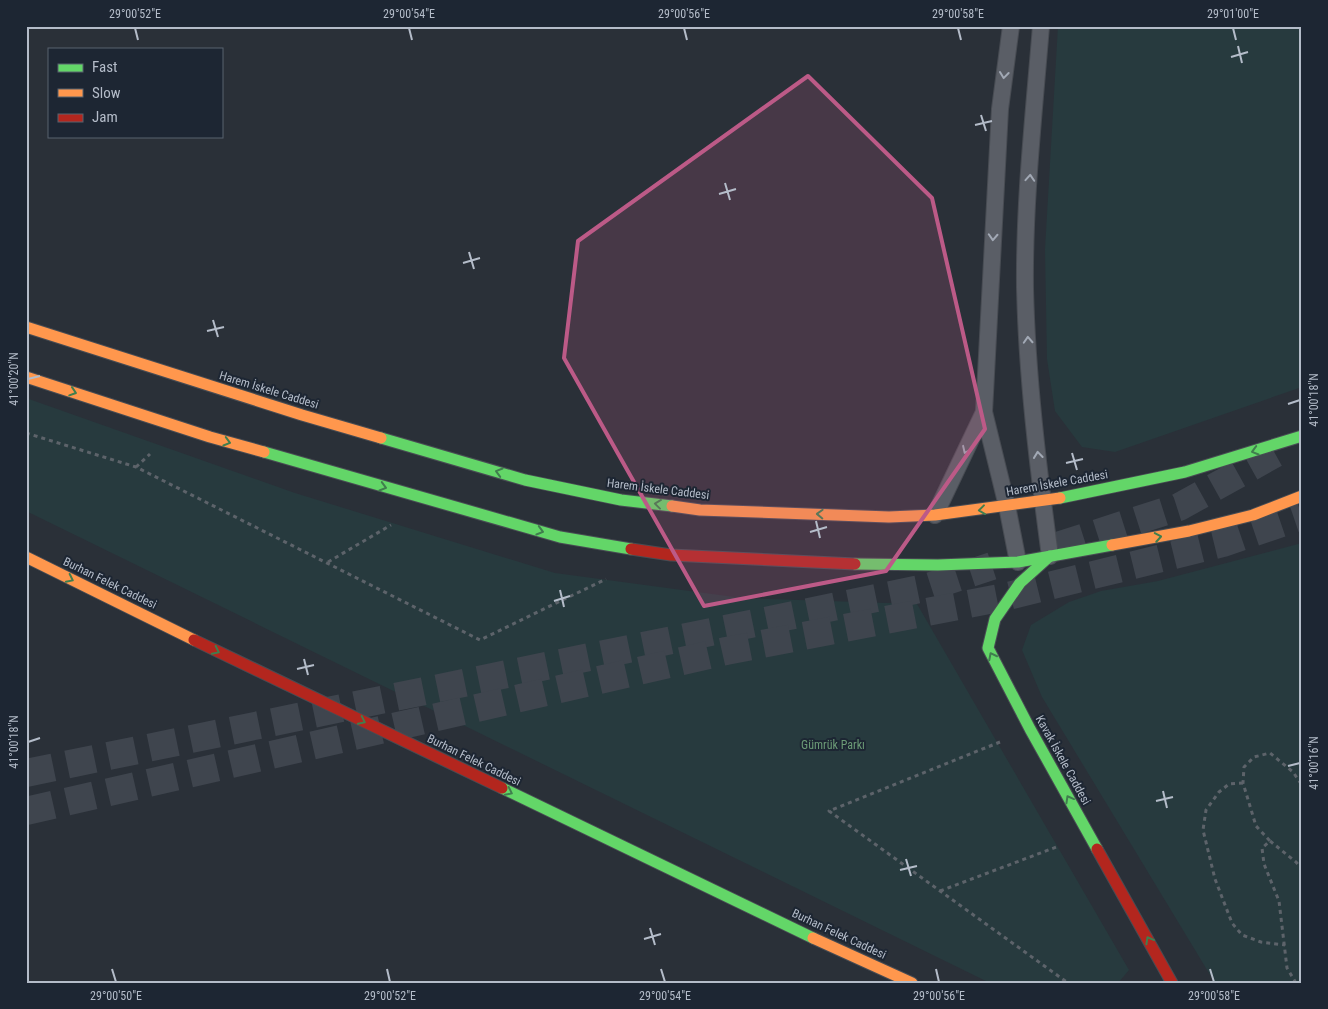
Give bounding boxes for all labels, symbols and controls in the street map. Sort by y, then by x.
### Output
text: 29°00'52"E [109,7,161,21]
text: 29°00'54"E [383,7,435,21]
text: 29°00'56"E [658,7,710,21]
text: 29°00'58"E [932,7,984,21]
text: 29°01'00"E [1207,7,1259,21]
legend [48,48,222,138]
text: Fast [92,58,117,76]
one-way arrow [999,71,1010,79]
text: Slow [92,84,121,102]
text: Jam [92,108,118,126]
one-way arrow [1024,173,1035,181]
one-way arrow [987,233,998,241]
one-way arrow [1023,336,1034,344]
text: 41°00'20"N [7,352,21,406]
street label: Harem İskele Caddesi [218,367,321,412]
text: 41°00'18"N [1307,373,1321,427]
one-way arrow [68,386,76,396]
one-way arrow [223,436,231,446]
one-way arrow [961,445,972,454]
one-way arrow [1252,446,1260,456]
one-way arrow [1033,451,1044,459]
street label: Harem İskele Caddesi [1005,466,1109,499]
one-way arrow [495,468,503,478]
street label: Harem İskele Caddesi [606,475,710,502]
one-way arrow [379,482,387,492]
one-way arrow [653,500,662,510]
one-way arrow [977,504,985,515]
one-way arrow [815,509,823,519]
one-way arrow [535,526,543,536]
one-way arrow [1153,532,1162,542]
street label: Burhan Felek Caddesi [61,554,159,612]
one-way arrow [65,573,74,583]
one-way arrow [210,645,219,655]
one-way arrow [988,652,998,661]
street label: Kavak İskele Caddesi [1033,712,1094,807]
text: 41°00'18"N [7,715,21,769]
one-way arrow [357,715,366,726]
street label: Burhan Felek Caddesi [425,731,523,789]
text: 41°00'16"N [1307,736,1321,790]
park label: Gümrük Parkı [801,738,865,752]
one-way arrow [503,786,512,796]
one-way arrow [1065,795,1075,804]
street label: Burhan Felek Caddesi [790,906,888,962]
one-way arrow [1145,937,1155,946]
text: 29°00'50"E [90,989,142,1003]
text: 29°00'52"E [364,989,416,1003]
text: 29°00'54"E [639,989,691,1003]
text: 29°00'56"E [913,989,965,1003]
text: 29°00'58"E [1188,989,1240,1003]

